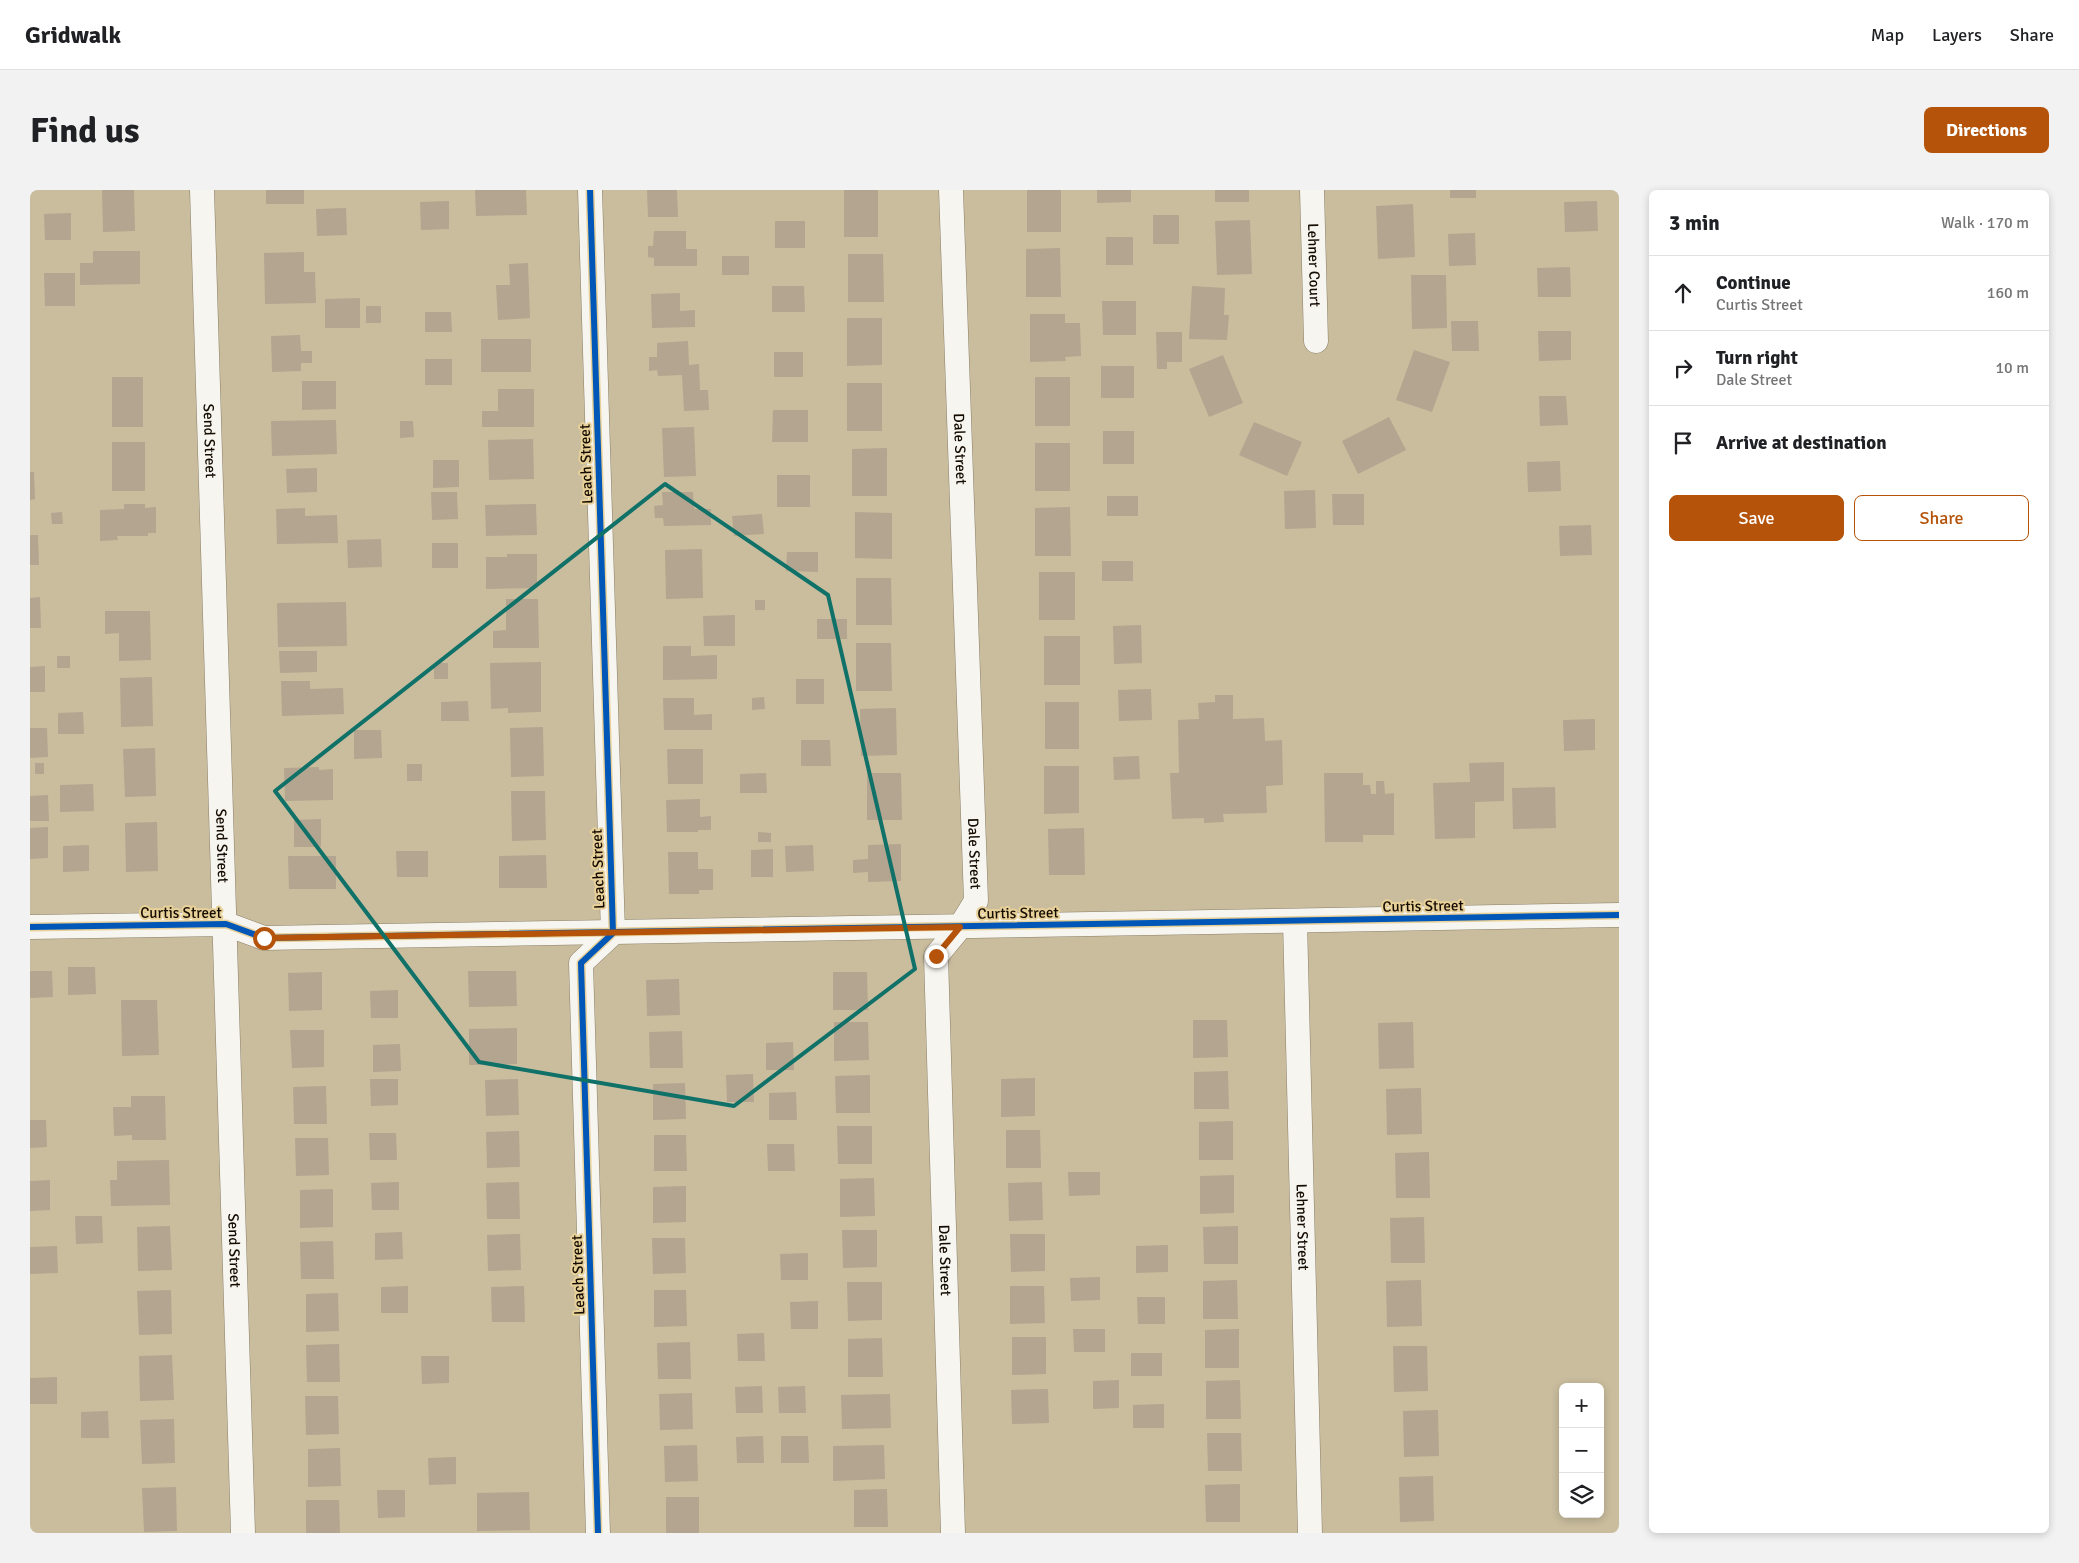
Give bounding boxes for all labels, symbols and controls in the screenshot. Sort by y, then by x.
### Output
text: Gridwalk [25,20,121,50]
text: Map [1871,24,1904,46]
text: Layers [1932,24,1982,46]
text: Share [2010,24,2054,46]
button: Directions [1924,107,2049,153]
text: Find us [30,109,140,152]
text: 3 min [1669,210,1720,236]
text: Walk · 170 m [1941,213,2029,233]
street label: Lehner Court [1304,223,1324,307]
text: Continue [1716,271,1791,295]
icon: ahead [1669,279,1697,307]
text: 160 m [1987,283,2029,303]
text: Curtis Street [1716,295,1803,315]
text: Turn right [1716,346,1798,370]
icon: right [1669,354,1697,382]
text: 10 m [1995,358,2029,378]
text: Dale Street [1716,370,1792,390]
street label: Send Street [200,403,220,478]
street label: Dale Street [950,413,970,485]
street label: Leach Street [576,424,596,504]
icon: arrive [1669,429,1697,457]
text: Arrive at destination [1716,431,1887,455]
button: Save [1669,495,1844,541]
button: Share [1854,495,2029,541]
street label: Send Street [212,808,232,883]
street label: Dale Street [964,818,985,890]
street label: Leach Street [588,829,608,909]
street label: Curtis Street [1382,896,1464,916]
street label: Curtis Street [977,903,1059,923]
street label: Curtis Street [140,904,222,922]
route start [253,927,276,950]
route end [925,945,948,968]
street label: Lehner Street [1292,1183,1313,1271]
street label: Send Street [224,1213,245,1288]
street label: Dale Street [935,1224,955,1296]
street label: Leach Street [568,1235,588,1315]
map controls [1559,1383,1604,1518]
button: + [1559,1383,1604,1428]
button: − [1559,1428,1604,1473]
button: layers [1559,1473,1604,1518]

